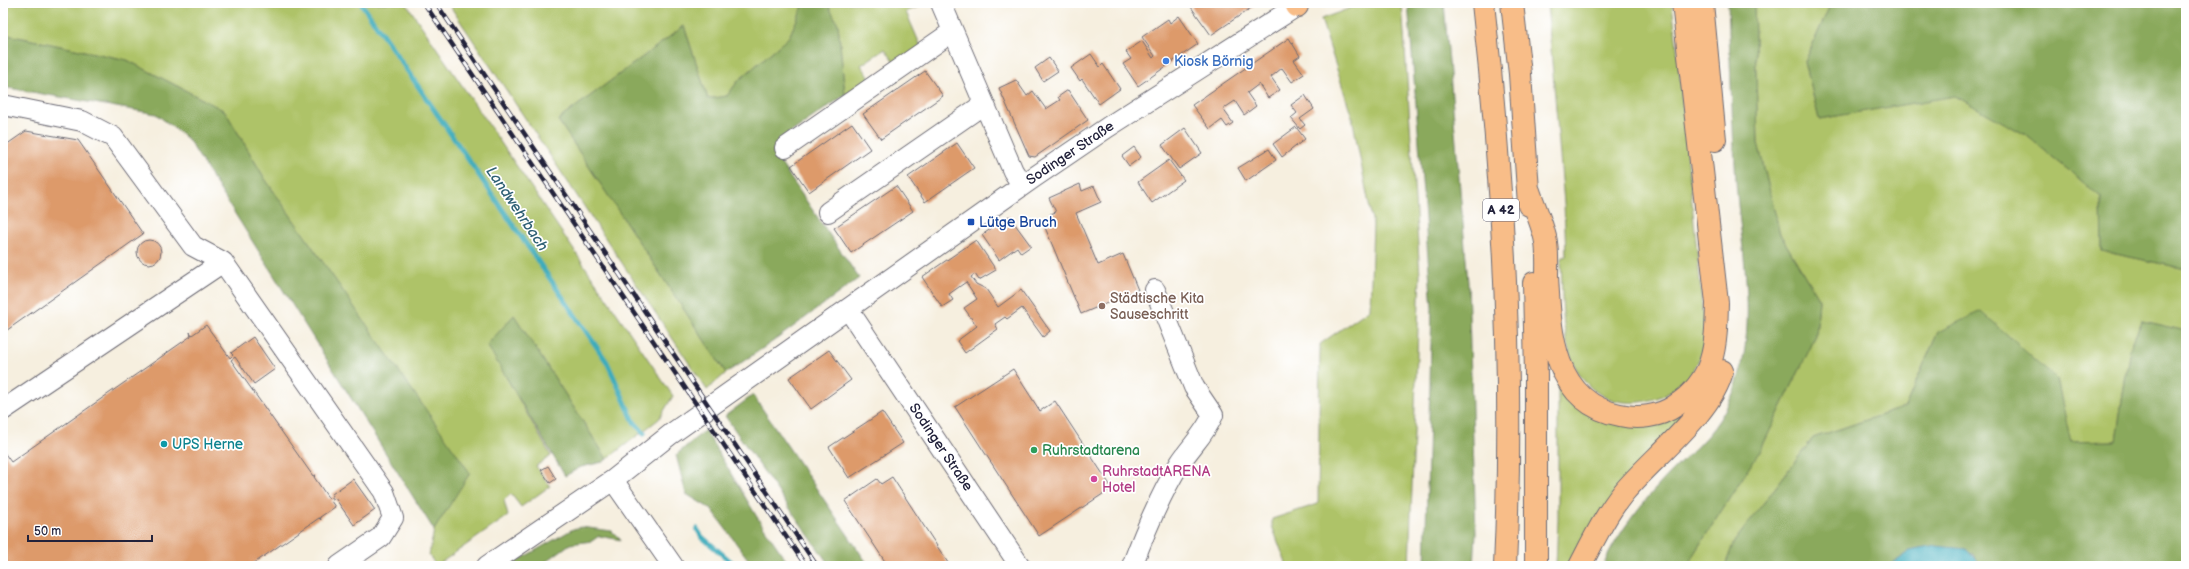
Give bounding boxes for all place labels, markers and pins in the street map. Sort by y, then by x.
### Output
place label: Kiosk Börnig [1174,53,1254,70]
marker: Kiosk Börnig [1161,56,1171,66]
place label: Lütge Bruch [979,214,1057,231]
marker: Lütge Bruch [966,217,976,227]
place label: Städtische Kita Sauseschritt [1110,290,1204,323]
marker: Städtische Kita Sauseschritt [1097,301,1107,311]
place label: UPS Herne [172,436,243,453]
marker: UPS Herne [159,439,169,449]
place label: Ruhrstadtarena [1042,442,1140,459]
marker: Ruhrstadtarena [1029,445,1039,455]
place label: RuhrstadtARENA Hotel [1102,463,1211,496]
marker: RuhrstadtARENA Hotel [1089,474,1099,484]

